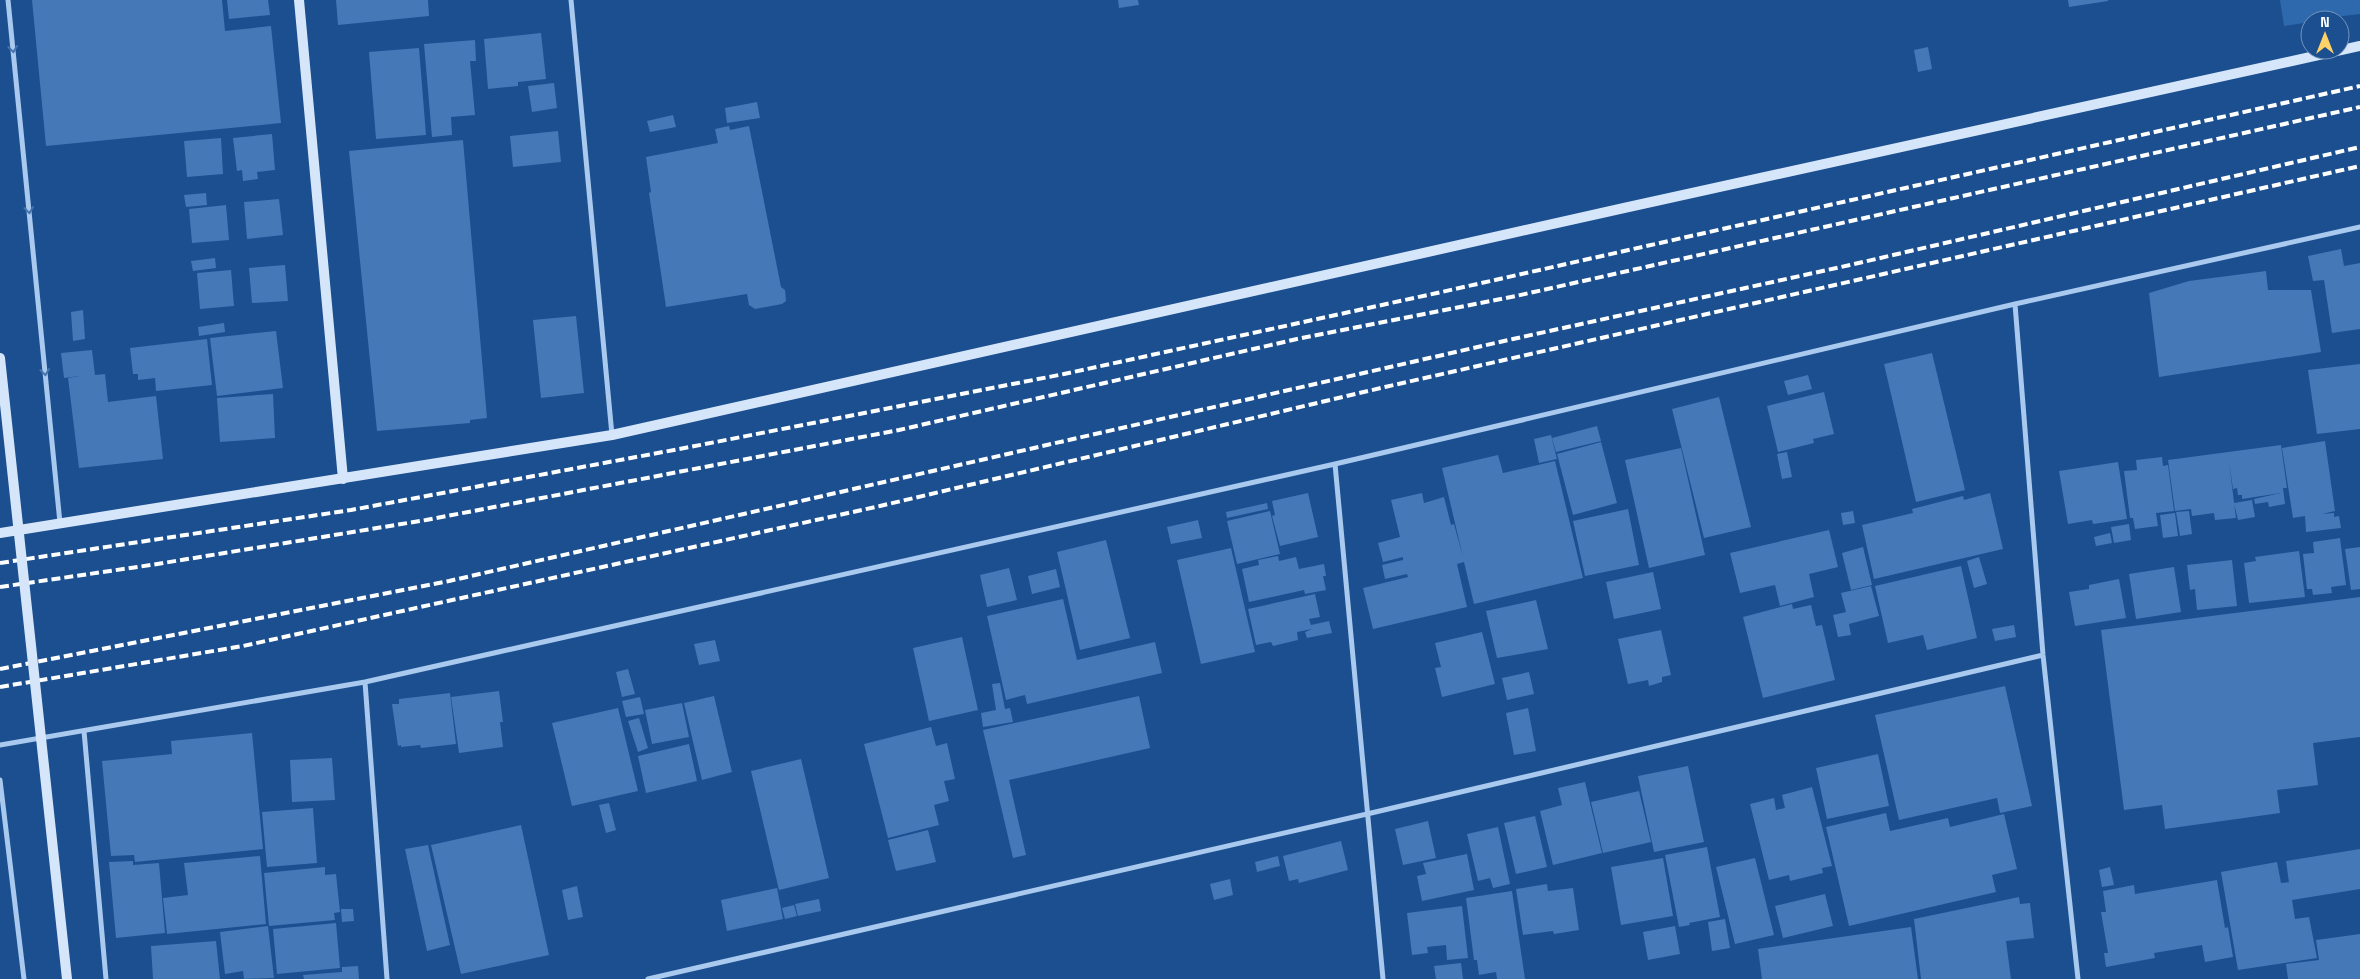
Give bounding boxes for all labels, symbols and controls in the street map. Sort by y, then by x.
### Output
north arrow [2300,10,2350,60]
text: N [2320,13,2330,31]
one-way arrow [7,45,18,53]
one-way arrow [23,206,34,214]
one-way arrow [39,368,50,376]

